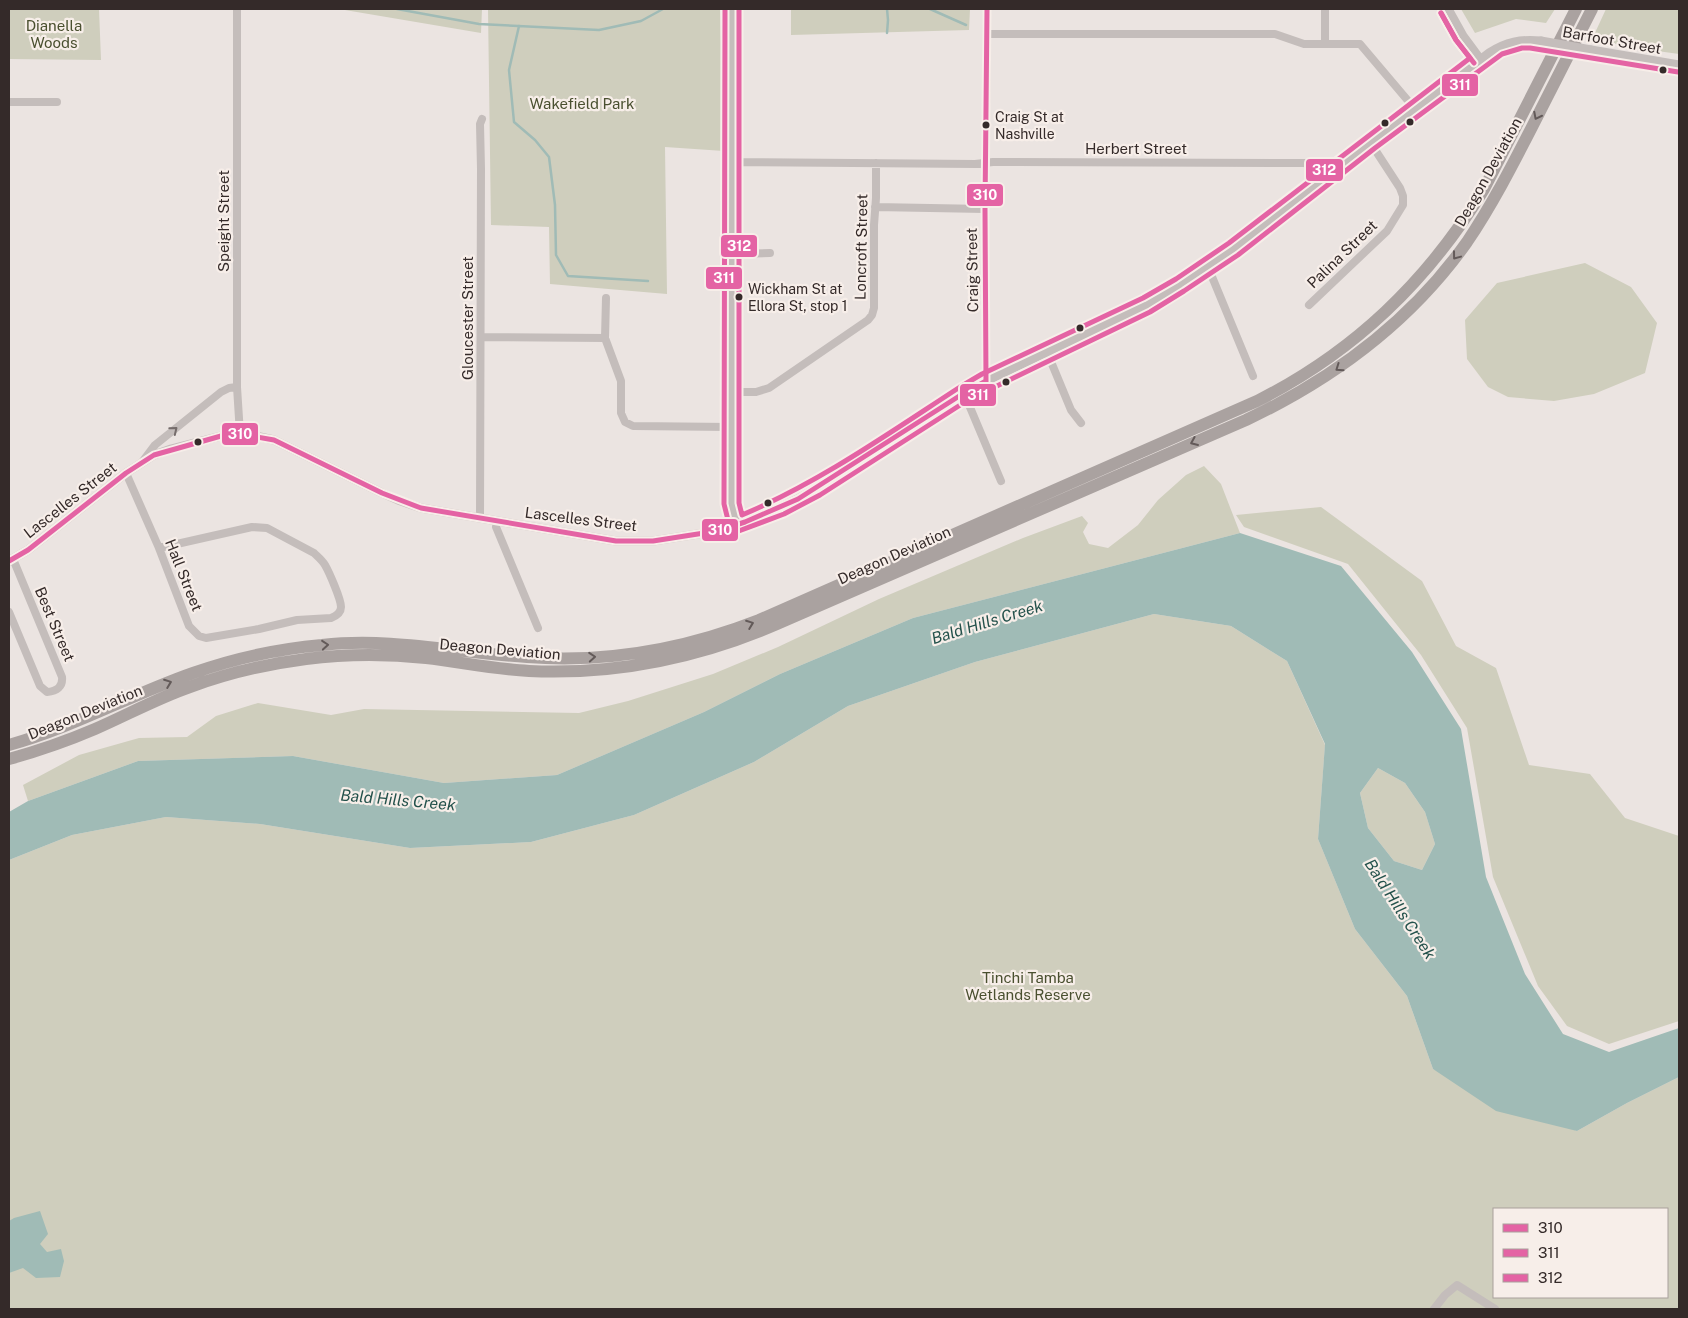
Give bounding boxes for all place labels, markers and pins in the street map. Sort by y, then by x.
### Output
unlabelled marker [1658,65,1668,75]
place label: Craig St at Nashville [995,109,1064,142]
unlabelled marker [1405,117,1415,127]
unlabelled marker [1380,118,1390,128]
marker: Craig St at Nashville [981,120,991,130]
place label: Wickham St at Ellora St, stop 1 [748,281,847,314]
marker: Wickham St at Ellora St, stop 1 [734,292,744,302]
unlabelled marker [1075,323,1085,333]
unlabelled marker [1001,377,1011,387]
unlabelled marker [193,437,203,447]
unlabelled marker [763,498,773,508]

